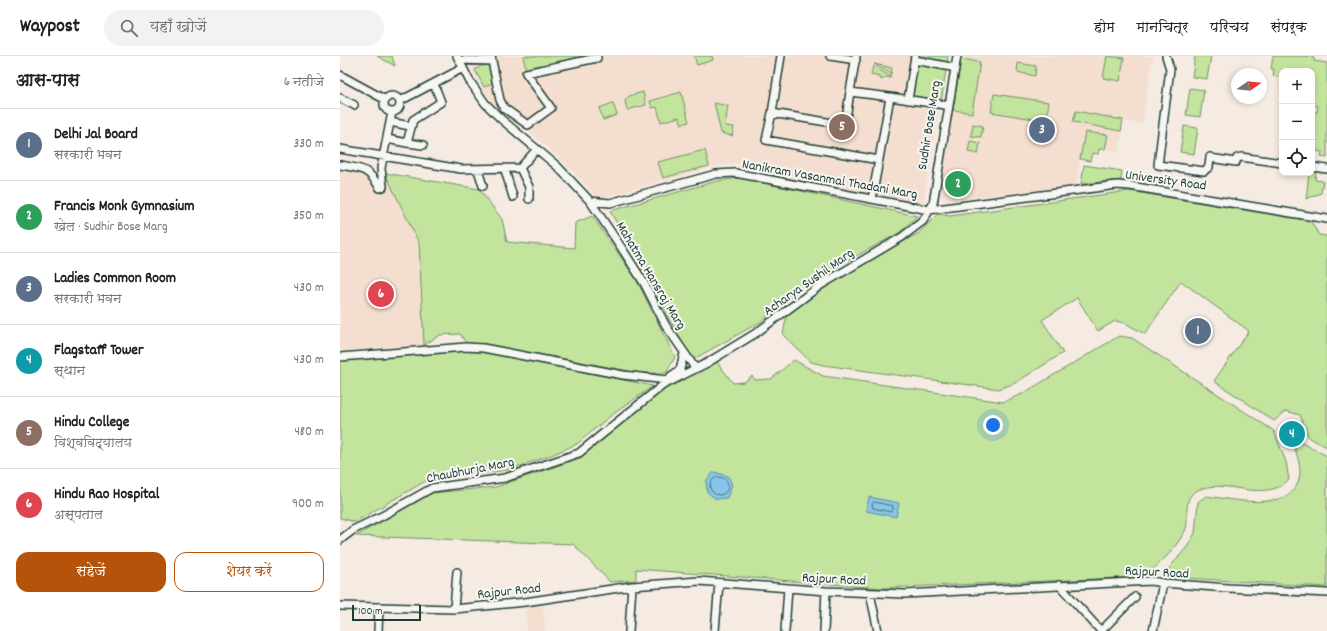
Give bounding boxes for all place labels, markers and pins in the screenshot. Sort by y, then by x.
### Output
pin: 5 [829,112,855,142]
pin: 3 [1029,115,1055,145]
pin: 2 [945,169,971,199]
pin: 6 [368,279,394,309]
pin: 1 [1185,316,1211,346]
pin: 4 [1279,419,1305,449]

